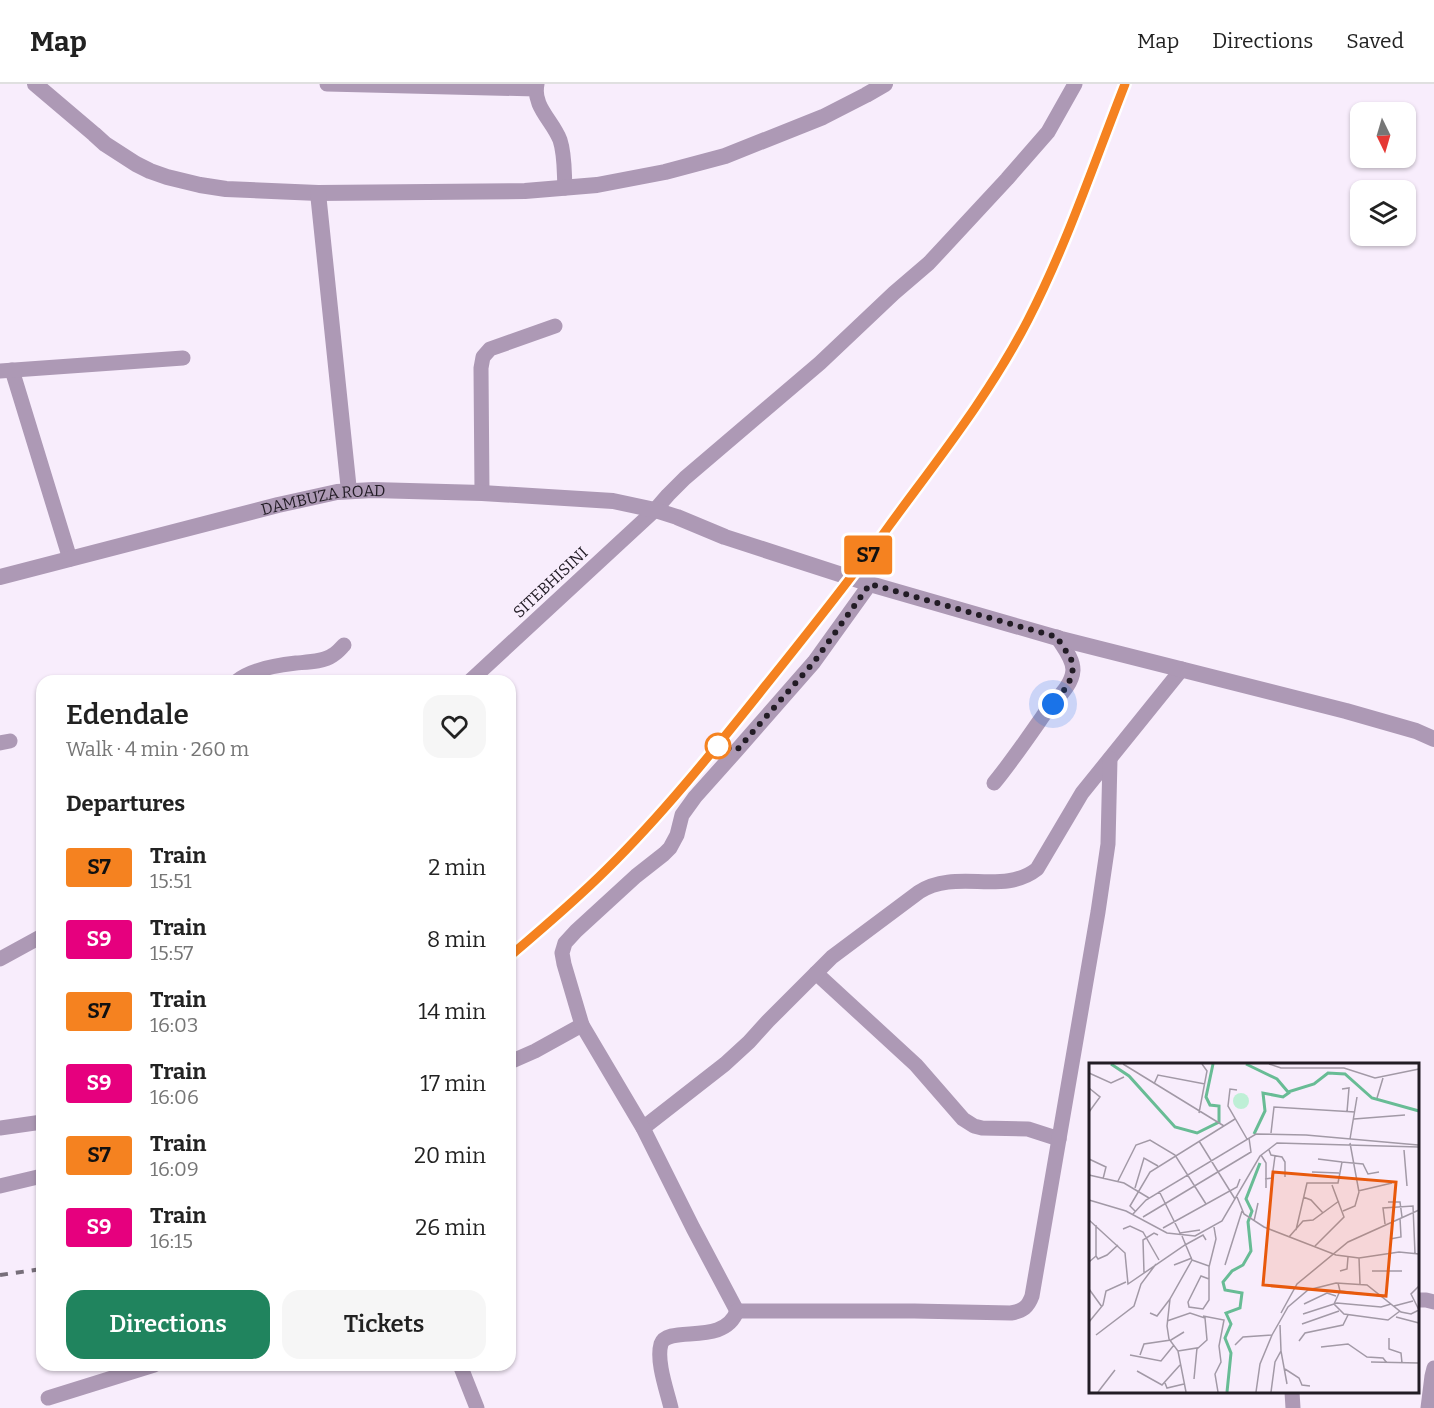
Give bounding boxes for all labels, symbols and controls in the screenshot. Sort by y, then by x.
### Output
text: Map [30,25,87,58]
text: Map [1137,28,1179,54]
text: Directions [1212,28,1313,54]
text: Saved [1346,28,1404,54]
north arrow [1350,102,1416,168]
map controls [1350,102,1416,246]
button: layers [1350,180,1416,246]
street label: DAMBUZA ROAD [259,481,386,519]
line badge: S7 [841,536,895,574]
text: S7 [856,542,880,568]
street label: SITEBHISINI [509,543,592,622]
your location [1038,689,1068,719]
button: heart [423,695,486,758]
text: Edendale [66,698,189,731]
unlabelled marker [705,733,731,759]
text: Walk · 4 min · 260 m [66,737,249,761]
text: Departures [66,790,185,817]
text: Train [150,842,206,869]
text: S7 [87,854,111,880]
text: 2 min [428,854,486,881]
text: 15:51 [150,869,192,893]
text: Train [150,914,206,941]
text: S9 [86,926,112,952]
text: 8 min [427,926,486,953]
text: 15:57 [150,941,193,965]
text: Train [150,986,206,1013]
text: S7 [87,998,111,1024]
text: 14 min [418,998,486,1025]
text: 16:03 [150,1013,198,1037]
text: Train [150,1058,206,1085]
inset map [1089,1063,1419,1393]
text: S9 [86,1070,112,1096]
text: 17 min [420,1070,486,1097]
text: 16:06 [150,1085,199,1109]
text: Train [150,1130,206,1157]
text: S7 [87,1142,111,1168]
text: 20 min [414,1142,486,1169]
text: 16:09 [150,1157,199,1181]
text: Train [150,1202,206,1229]
text: S9 [86,1214,112,1240]
text: 26 min [415,1214,486,1241]
text: 16:15 [150,1229,193,1253]
button: Directions [66,1290,270,1359]
button: Tickets [282,1290,486,1359]

